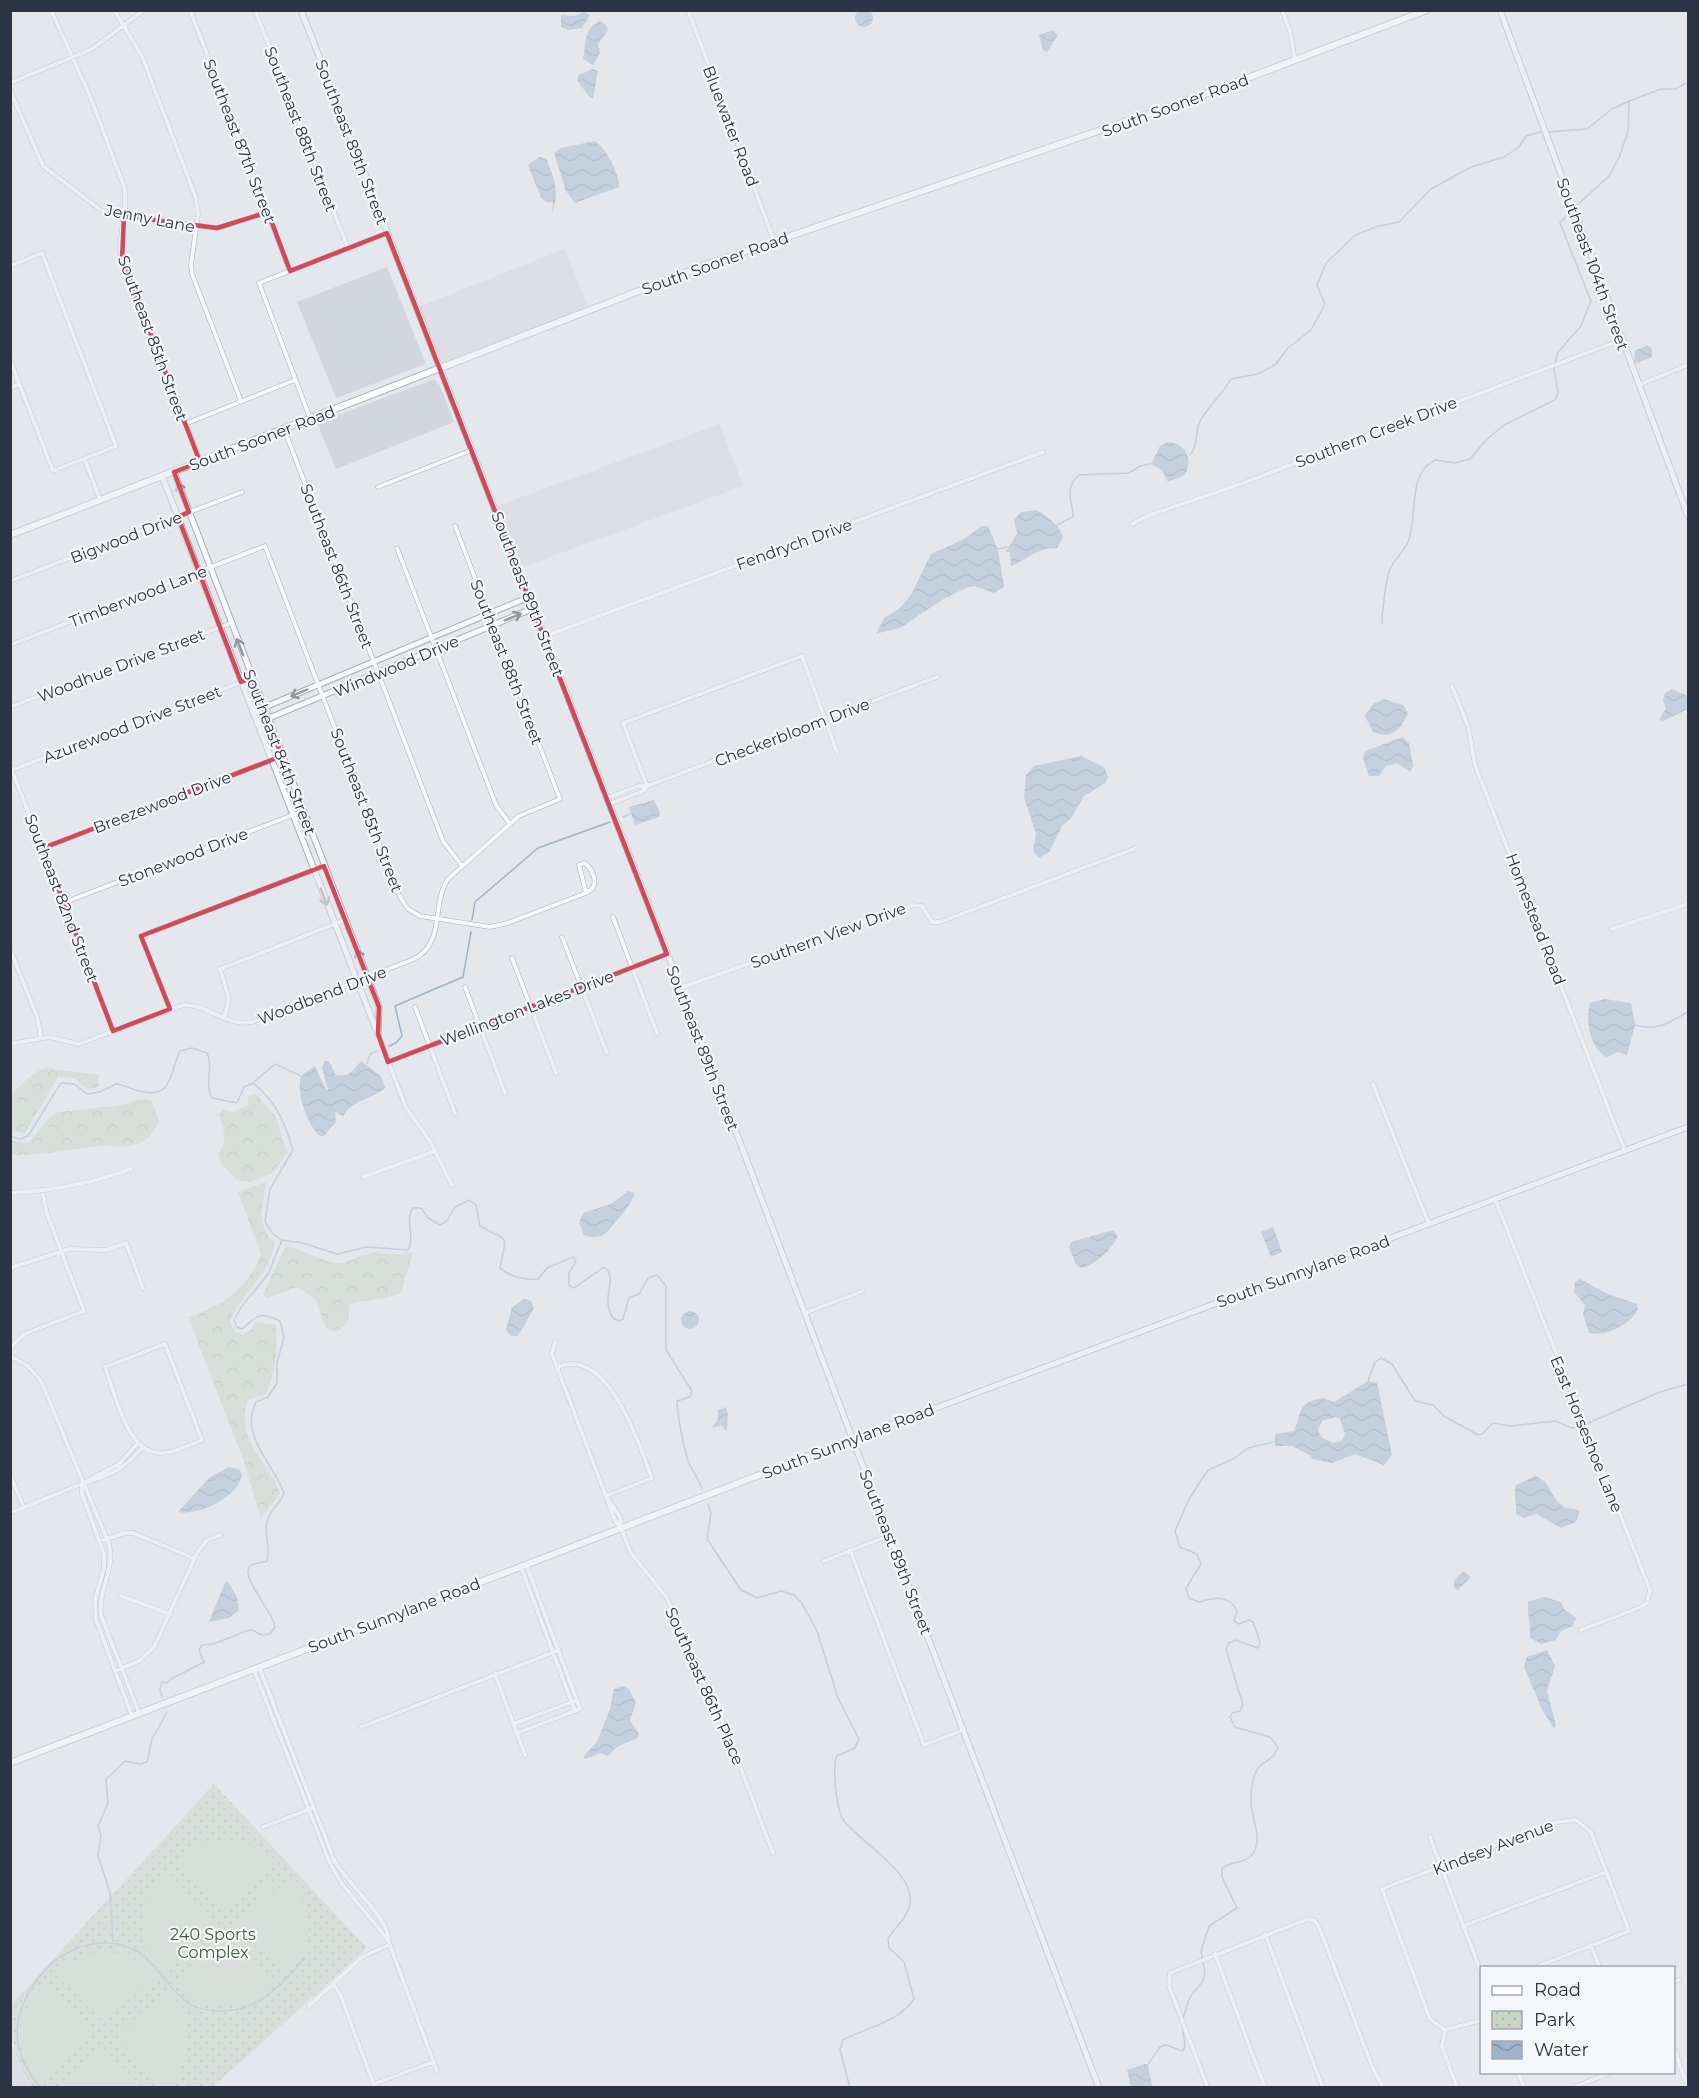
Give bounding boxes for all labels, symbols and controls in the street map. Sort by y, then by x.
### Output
street label: Southeast 88th Street [260,44,341,215]
street label: Southeast 87th Street [199,56,280,227]
street label: Southeast 89th Street [311,57,392,228]
street label: Bluewater Road [699,63,762,189]
street label: South Sooner Road [1099,70,1251,141]
street label: Southeast 104th Street [1552,175,1633,353]
street label: Jenny Lane [102,200,196,237]
street label: South Sooner Road [639,228,791,299]
street label: Southeast 85th Street [114,253,191,424]
street label: Southern Creek Drive [1293,393,1460,472]
street label: South Sooner Road [186,402,338,475]
street label: Southeast 86th Street [296,481,377,652]
one-way arrow [175,482,186,500]
street label: Bigwood Drive [68,507,185,568]
street label: Southeast 89th Street [487,509,568,680]
street label: Fendrych Drive [734,515,855,574]
street label: Timberwood Lane [67,561,210,631]
street label: Southeast 88th Street [466,577,547,748]
one-way arrow [504,610,522,622]
street label: Woodhue Drive Street [35,625,208,706]
street label: Windwood Drive [331,631,462,701]
one-way arrow [234,638,245,657]
street label: Southeast 84th Street [239,667,320,838]
street label: Azurewood Drive Street [40,681,225,767]
one-way arrow [290,688,309,699]
street label: Checkerbloom Drive [712,694,872,771]
street label: Southeast 85th Street [326,725,407,895]
street label: Breezewood Drive [91,767,234,837]
street label: Southeast 82nd Street [21,811,103,986]
street label: Stonewood Drive [116,824,251,891]
street label: Homestead Road [1502,851,1569,988]
one-way arrow [319,888,330,906]
street label: Southern View Drive [748,899,908,972]
one-way arrow [353,949,364,968]
street label: Woodbend Drive [255,962,389,1029]
street label: Southeast 89th Street [662,963,743,1134]
street label: Wellington Lakes Drive [438,967,617,1050]
street label: South Sunnylane Road [1214,1231,1392,1312]
street label: East Horseshoe Lane [1546,1353,1627,1515]
street label: South Sunnylane Road [759,1400,937,1483]
street label: Southeast 89th Street [855,1467,936,1638]
street label: South Sunnylane Road [305,1574,483,1657]
street label: Southeast 86th Place [661,1604,748,1768]
street label: Kindsey Avenue [1430,1816,1556,1879]
park label: 240 Sports Complex [170,1925,256,1962]
legend [1480,1966,1675,2074]
text: Road [1534,1979,1581,2001]
text: Park [1534,2009,1575,2031]
text: Water [1534,2039,1589,2061]

